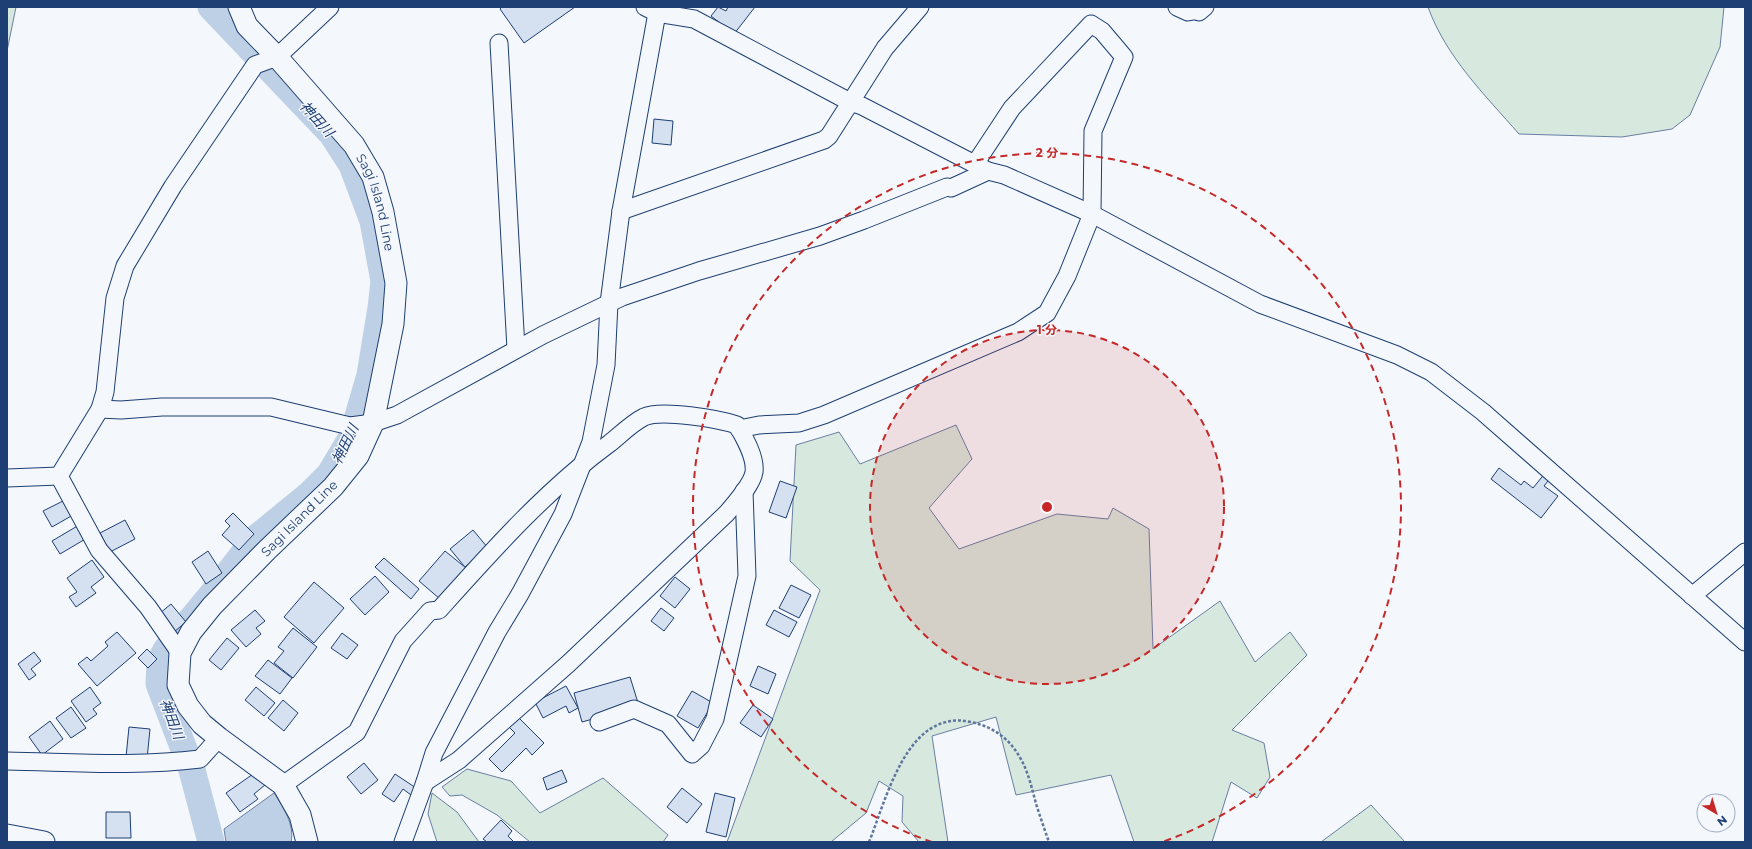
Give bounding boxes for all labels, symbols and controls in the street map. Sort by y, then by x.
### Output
water label: 神田川 [296,97,339,142]
text: 2 分 [1036,145,1058,160]
street label: Sagi Island Line [353,151,398,253]
text: 1 分 [1037,322,1057,337]
water label: 神田川 [328,419,363,467]
street label: Sagi Island Line [257,476,341,560]
centre of rings [1040,500,1054,514]
water label: 神田川 [156,696,189,744]
north arrow [1696,793,1736,833]
text: N [1714,813,1730,829]

